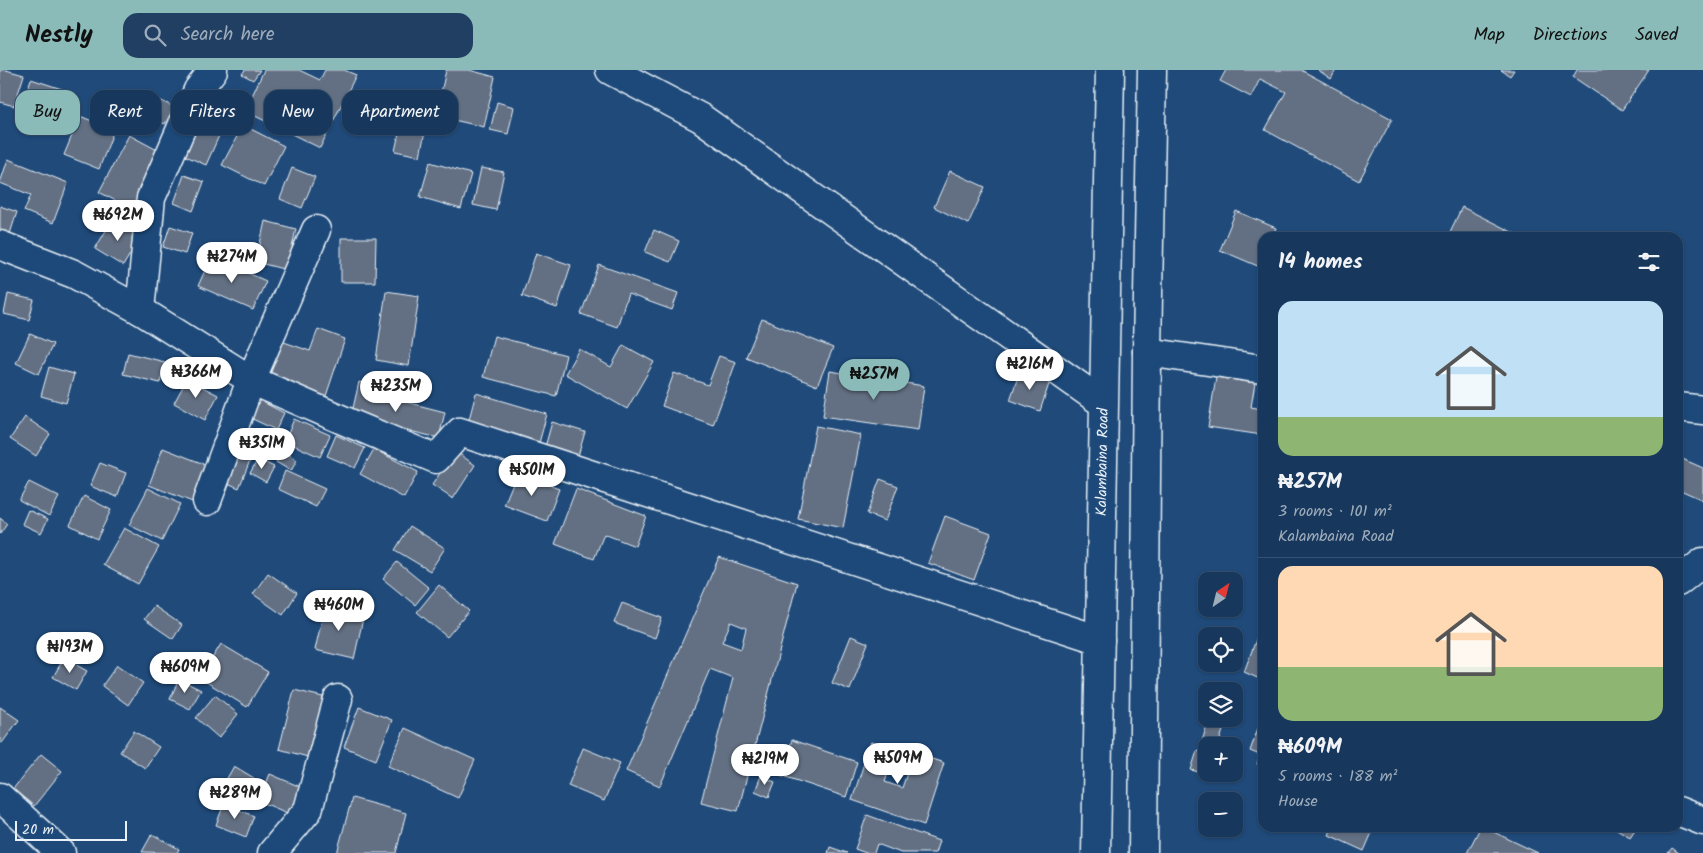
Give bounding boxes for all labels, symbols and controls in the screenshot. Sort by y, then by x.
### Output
search box [123,13,473,58]
text: Nestly [25,16,93,55]
text: Search here [181,20,274,50]
icon: search [141,21,169,49]
text: Map [1473,21,1505,50]
text: Directions [1533,21,1607,50]
text: Saved [1635,21,1678,50]
chip: Buy [15,90,80,135]
chip: Rent [90,90,161,135]
chip: Filters [171,90,254,135]
chip: New [264,90,332,135]
chip: Apartment [342,90,458,135]
pin: ₦692M [83,200,153,242]
text: ₦692M [93,203,143,228]
pin: ₦274M [197,242,267,284]
text: ₦274M [207,245,257,270]
text: 14 homes [1278,246,1363,279]
icon: filters [1635,248,1663,276]
icon: home [1426,333,1516,423]
pin: ₦216M [995,348,1065,391]
text: ₦216M [1007,352,1053,377]
pin: ₦366M [161,356,231,399]
pin: ₦257M [839,358,909,401]
text: ₦366M [171,360,221,385]
text: ₦257M [850,362,898,387]
pin: ₦235M [361,370,431,413]
text: ₦235M [371,374,421,399]
street label: Kalambaina Road [1090,407,1116,516]
pin: ₦351M [227,428,297,470]
text: ₦351M [239,431,285,456]
pin: ₦501M [497,454,567,497]
text: ₦501M [510,458,554,483]
text: ₦257M [1278,466,1342,499]
text: 3 rooms · 101 m² [1278,499,1392,524]
text: Kalambaina Road [1278,524,1393,549]
north arrow [1198,572,1242,618]
map controls [1198,572,1243,837]
pin: ₦460M [304,590,374,632]
text: ₦460M [314,593,364,618]
icon: home [1426,599,1516,689]
button: locate [1198,627,1243,672]
pin: ₦193M [35,632,105,674]
text: ₦193M [47,635,93,660]
pin: ₦609M [150,652,220,694]
text: ₦609M [161,655,209,680]
button: layers [1198,682,1243,727]
text: ₦609M [1278,731,1342,764]
button: + [1198,737,1243,782]
pin: ₦509M [863,742,933,785]
pin: ₦219M [730,744,800,786]
text: ₦509M [874,746,922,771]
text: ₦219M [742,747,788,772]
text: 5 rooms · 188 m² [1278,764,1397,789]
pin: ₦289M [200,778,270,820]
text: ₦289M [210,781,260,806]
text: House [1278,789,1318,814]
button: − [1198,792,1243,837]
scale bar [15,818,128,841]
text: 20 m [22,819,54,841]

